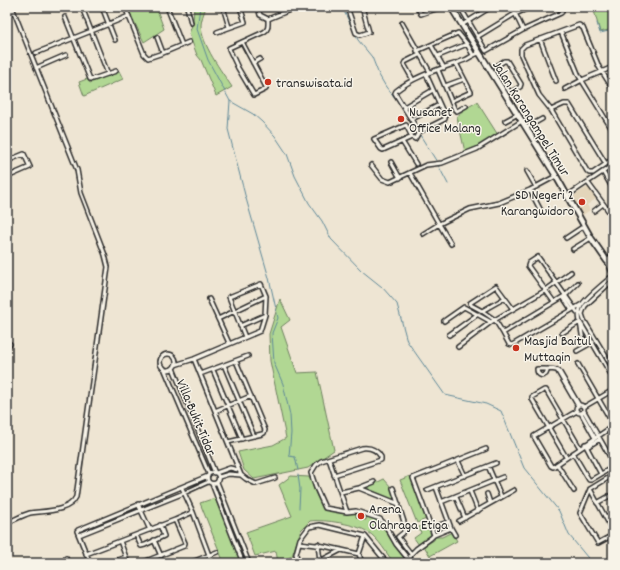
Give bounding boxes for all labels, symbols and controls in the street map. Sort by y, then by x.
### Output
street label: Jalan Karangampel Timur [487,57,574,181]
place label: transwisata.id [276,74,353,94]
marker: transwisata.id [263,77,273,87]
place label: Nusanet Office Malang [409,103,481,139]
marker: Nusanet Office Malang [396,114,406,124]
place label: SD Negeri 2 Karangwidoro [501,186,574,222]
marker: SD Negeri 2 Karangwidoro [577,197,587,207]
place label: Masjid Baitul Muttaqin [524,332,592,368]
marker: Masjid Baitul Muttaqin [511,343,521,353]
street label: Villa Bukit Tidar [170,376,221,460]
place label: Arena Olahraga Etiga [369,500,448,536]
marker: Arena Olahraga Etiga [356,511,366,521]

